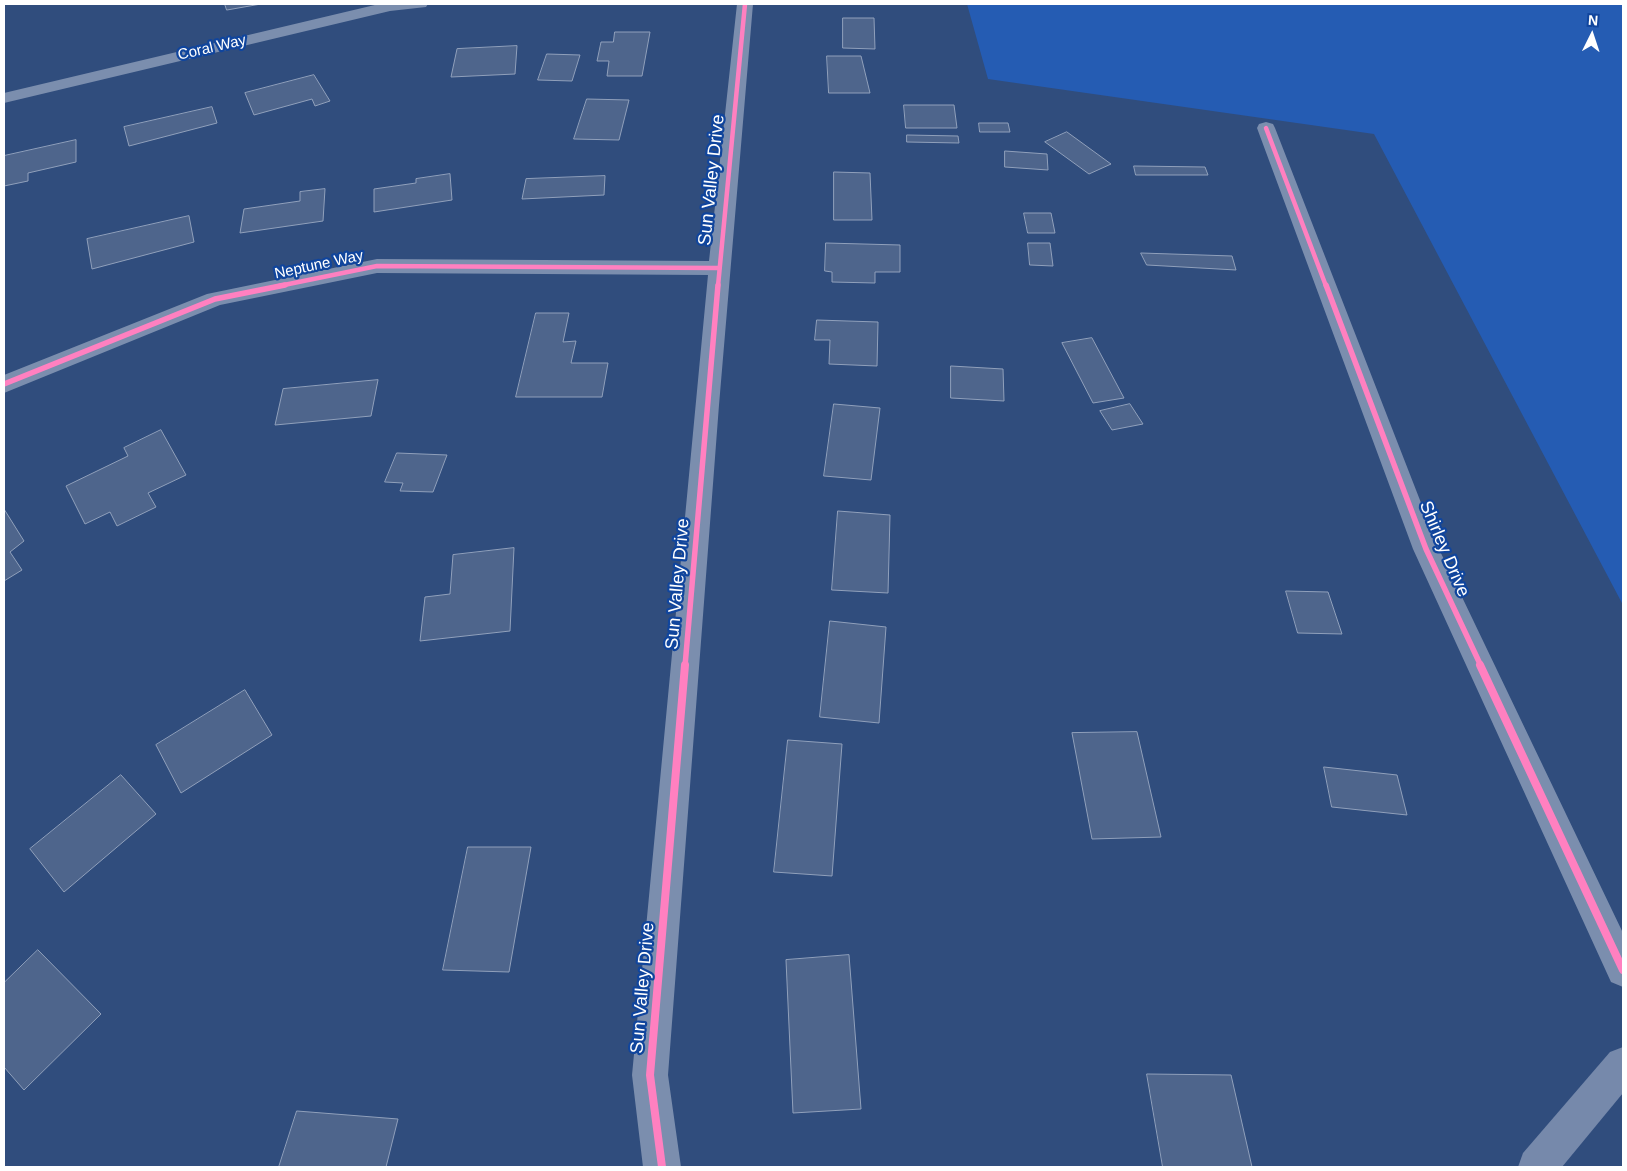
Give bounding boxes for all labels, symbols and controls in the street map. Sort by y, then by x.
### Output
north arrow [1567,10,1617,60]
text: N [1587,12,1599,28]
street label: Coral Way [176,31,248,65]
street label: Sun Valley Drive [694,113,730,247]
street label: Neptune Way [273,247,365,283]
street label: Shirley Drive [1414,498,1474,600]
street label: Sun Valley Drive [662,517,694,651]
street label: Sun Valley Drive [627,921,659,1055]

